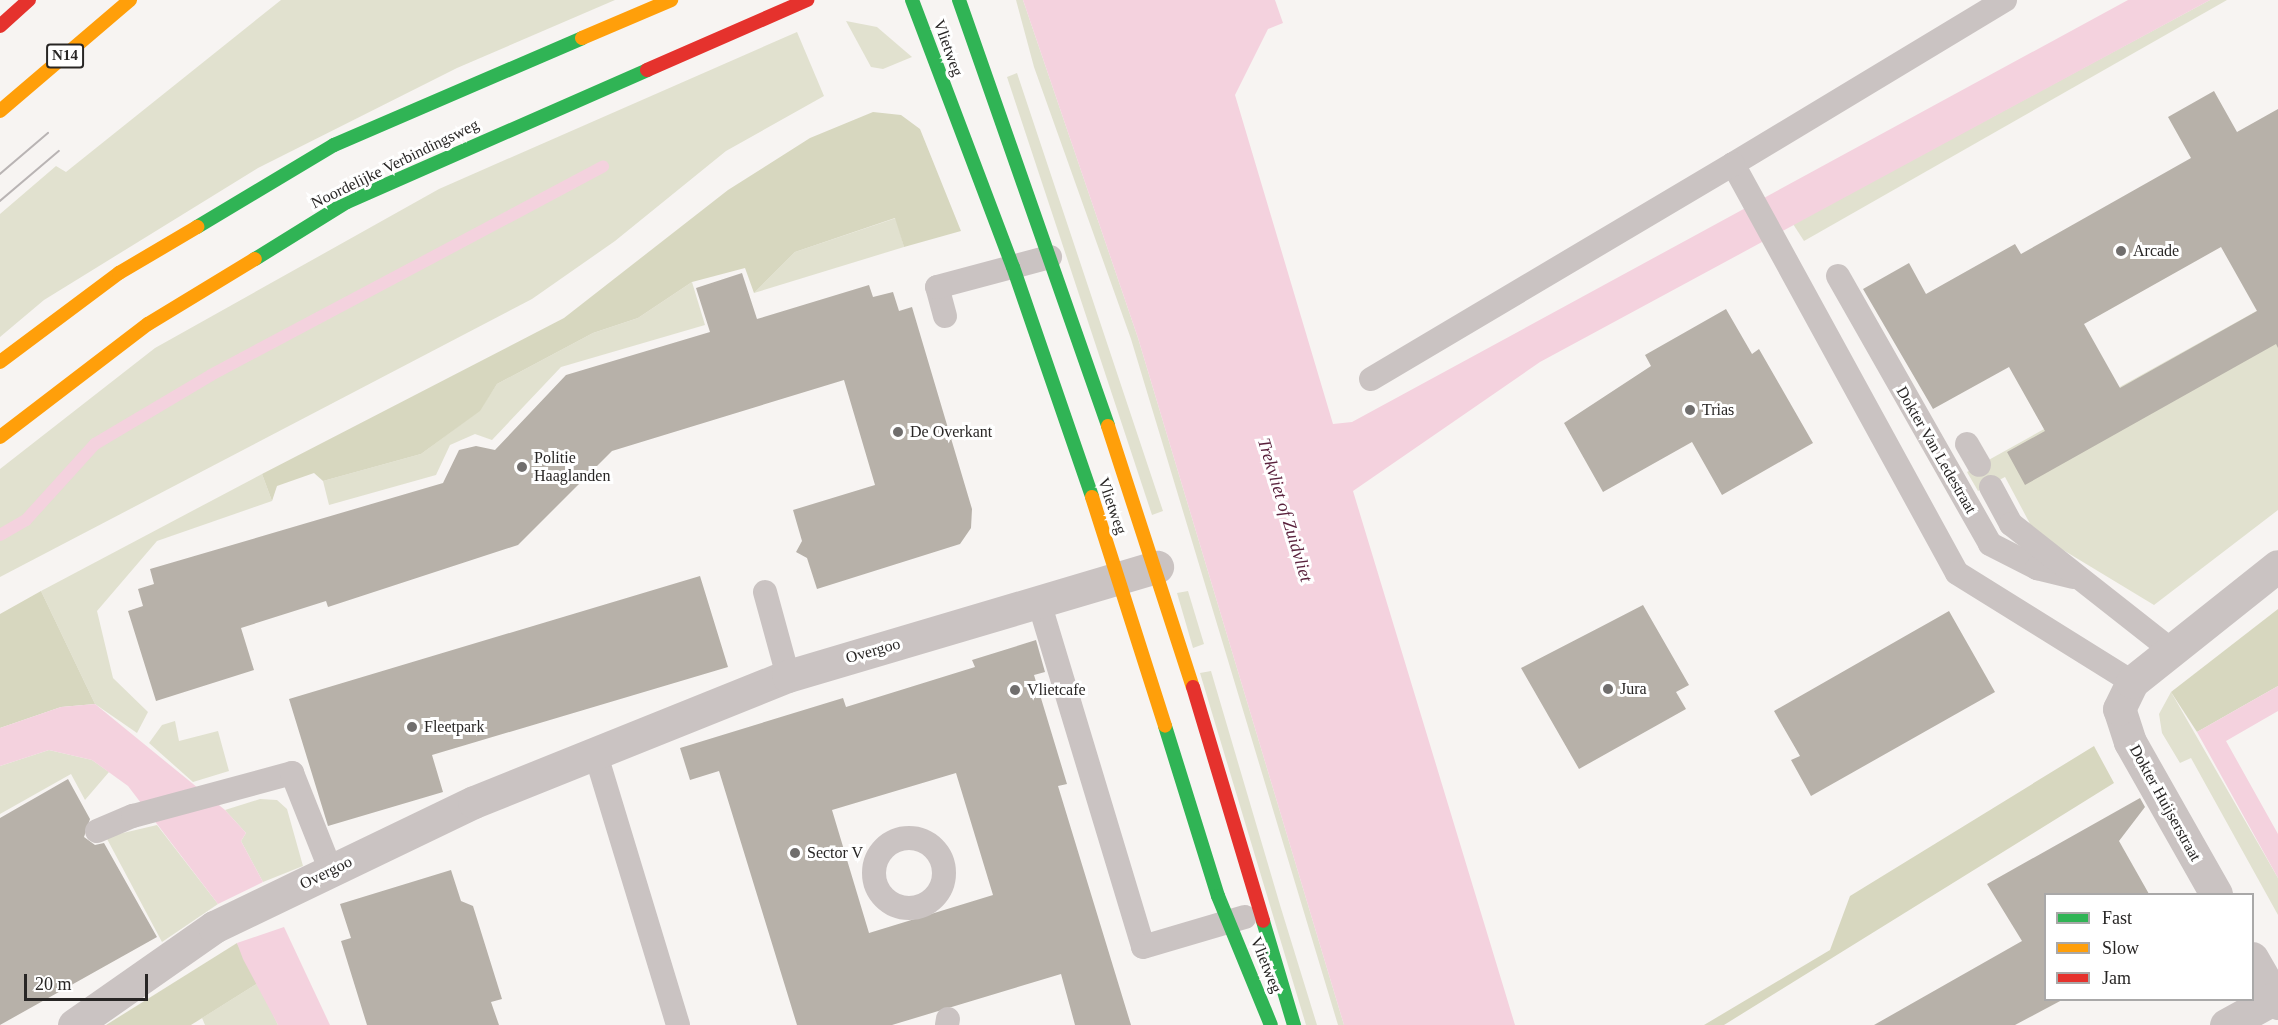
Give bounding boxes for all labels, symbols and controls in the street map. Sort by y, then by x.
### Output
street label: Vlietweg [929,17,967,79]
road number: N14 [46,44,84,68]
street label: Noordelijke Verbindingsweg [308,115,482,213]
place label: Arcade [2133,241,2179,261]
marker: Arcade [2114,244,2128,258]
street label: Dokter Van Ledestraat [1892,383,1980,517]
place label: Trias [1702,400,1734,420]
marker: Trias [1683,403,1697,417]
place label: De Overkant [910,422,992,442]
marker: De Overkant [891,425,905,439]
water label: Trekvliet of Zuidvliet [1253,435,1317,585]
place label: Politie Haaglanden [534,448,610,486]
marker: Politie Haaglanden [515,460,529,474]
street label: Vlietweg [1093,475,1131,537]
street label: Overgoo [844,634,902,668]
place label: Jura [1620,679,1647,699]
place label: Vlietcafe [1027,680,1086,700]
marker: Jura [1601,682,1615,696]
marker: Vlietcafe [1008,683,1022,697]
place label: Fleetpark [424,717,484,737]
marker: Fleetpark [405,720,419,734]
street label: Dokter Huijserstraat [2125,741,2205,865]
place label: Sector V [807,843,863,863]
marker: Sector V [788,846,802,860]
street label: Overgoo [297,852,355,894]
legend [2044,893,2254,1001]
text: Fast [2102,908,2132,928]
street label: Vlietweg [1246,934,1286,996]
text: Slow [2102,938,2139,958]
scale bar [27,962,152,1000]
text: Jam [2102,968,2131,988]
text: 20 m [35,974,72,994]

